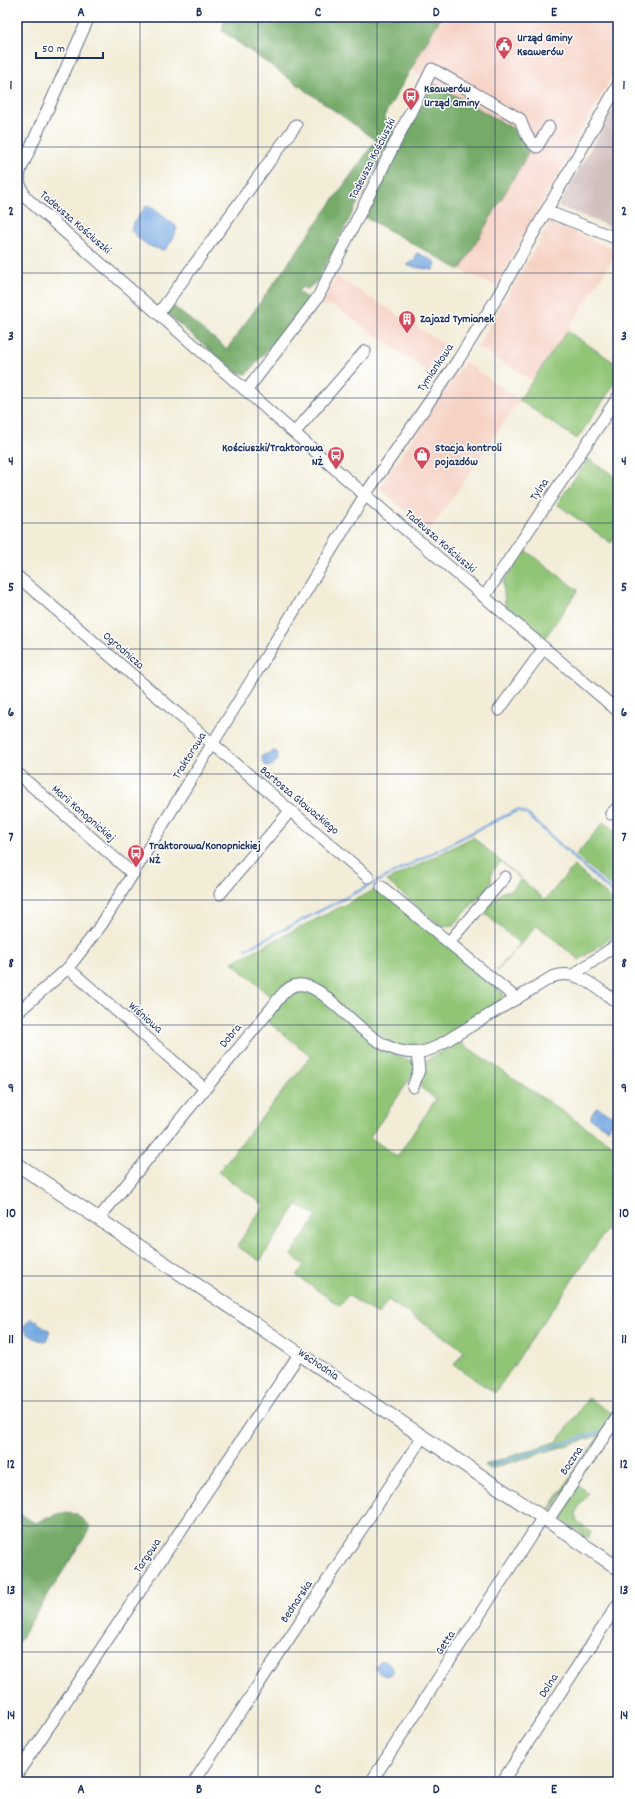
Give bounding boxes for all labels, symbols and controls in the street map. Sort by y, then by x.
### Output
text: A [77,4,85,23]
text: B [196,4,202,23]
text: C [315,4,322,23]
text: D [433,4,440,23]
text: E [551,4,558,23]
place label: Urząd Gminy Ksawerów [517,30,574,61]
scale bar [36,34,103,60]
public building icon: Urząd Gminy Ksawerów [494,35,514,60]
text: 50 m [42,41,65,58]
text: 1 [10,77,13,96]
text: 1 [623,77,626,96]
place label: Ksawerów Urząd Gminy [424,81,481,112]
bus stop icon: Ksawerów Urząd Gminy [401,86,421,111]
street label: Tadeusza Kościuszki [345,115,401,203]
street label: Tadeusza Kościuszki [36,187,114,259]
text: 2 [8,203,14,222]
text: 2 [621,203,627,222]
building icon: Zajazd Tymianek [397,309,417,334]
place label: Zajazd Tymianek [420,311,494,328]
text: 3 [8,328,14,347]
text: 3 [621,328,627,347]
street label: Tymiankowa [414,340,459,396]
place label: Kościuszki/Traktorowa NŻ [222,440,324,471]
place label: Stacja kontroli pojazdów [435,440,503,471]
bus stop icon: Kościuszki/Traktorowa NŻ [326,445,346,470]
shop icon: Stacja kontroli pojazdów [412,445,432,470]
text: 4 [8,453,14,472]
text: 4 [621,453,627,472]
street label: Tylna [526,475,554,505]
street label: Tadeusza Kościuszki [401,506,479,578]
text: 5 [8,579,14,598]
text: 5 [621,579,627,598]
street label: Ogrodnicza [98,628,148,674]
text: 6 [8,704,15,723]
text: 6 [621,704,628,723]
street label: Traktorowa [169,729,211,783]
street label: Bartosza Głowackiego [256,763,342,839]
street label: Marii Konopnickiej [47,781,119,847]
text: 7 [9,829,14,848]
text: 7 [622,829,627,848]
place label: Traktorowa/Konopnickiej NŻ [149,838,261,869]
bus stop icon: Traktorowa/Konopnickiej NŻ [126,843,146,868]
text: 8 [8,955,14,974]
text: 8 [621,955,627,974]
street label: Wiśniowa [124,998,166,1038]
street label: Dobra [216,1020,246,1052]
text: 9 [8,1080,14,1099]
text: 9 [621,1080,627,1099]
text: 10 [6,1205,16,1224]
text: 10 [619,1205,629,1224]
text: 11 [8,1331,14,1350]
text: 11 [621,1331,627,1350]
street label: Wschodnia [294,1345,342,1385]
street label: Boczna [556,1443,588,1479]
text: 12 [7,1456,16,1475]
text: 12 [620,1456,629,1475]
street label: Targowa [130,1535,166,1577]
street label: Bednarska [277,1577,318,1627]
text: 13 [7,1582,16,1601]
text: 13 [620,1582,629,1601]
street label: Getta [432,1627,460,1658]
street label: Dolna [535,1670,563,1701]
text: 14 [7,1707,15,1726]
text: 14 [620,1707,628,1726]
text: A [77,1781,85,1799]
text: B [196,1781,202,1799]
text: C [315,1781,322,1799]
text: D [433,1781,440,1799]
text: E [551,1781,558,1799]

